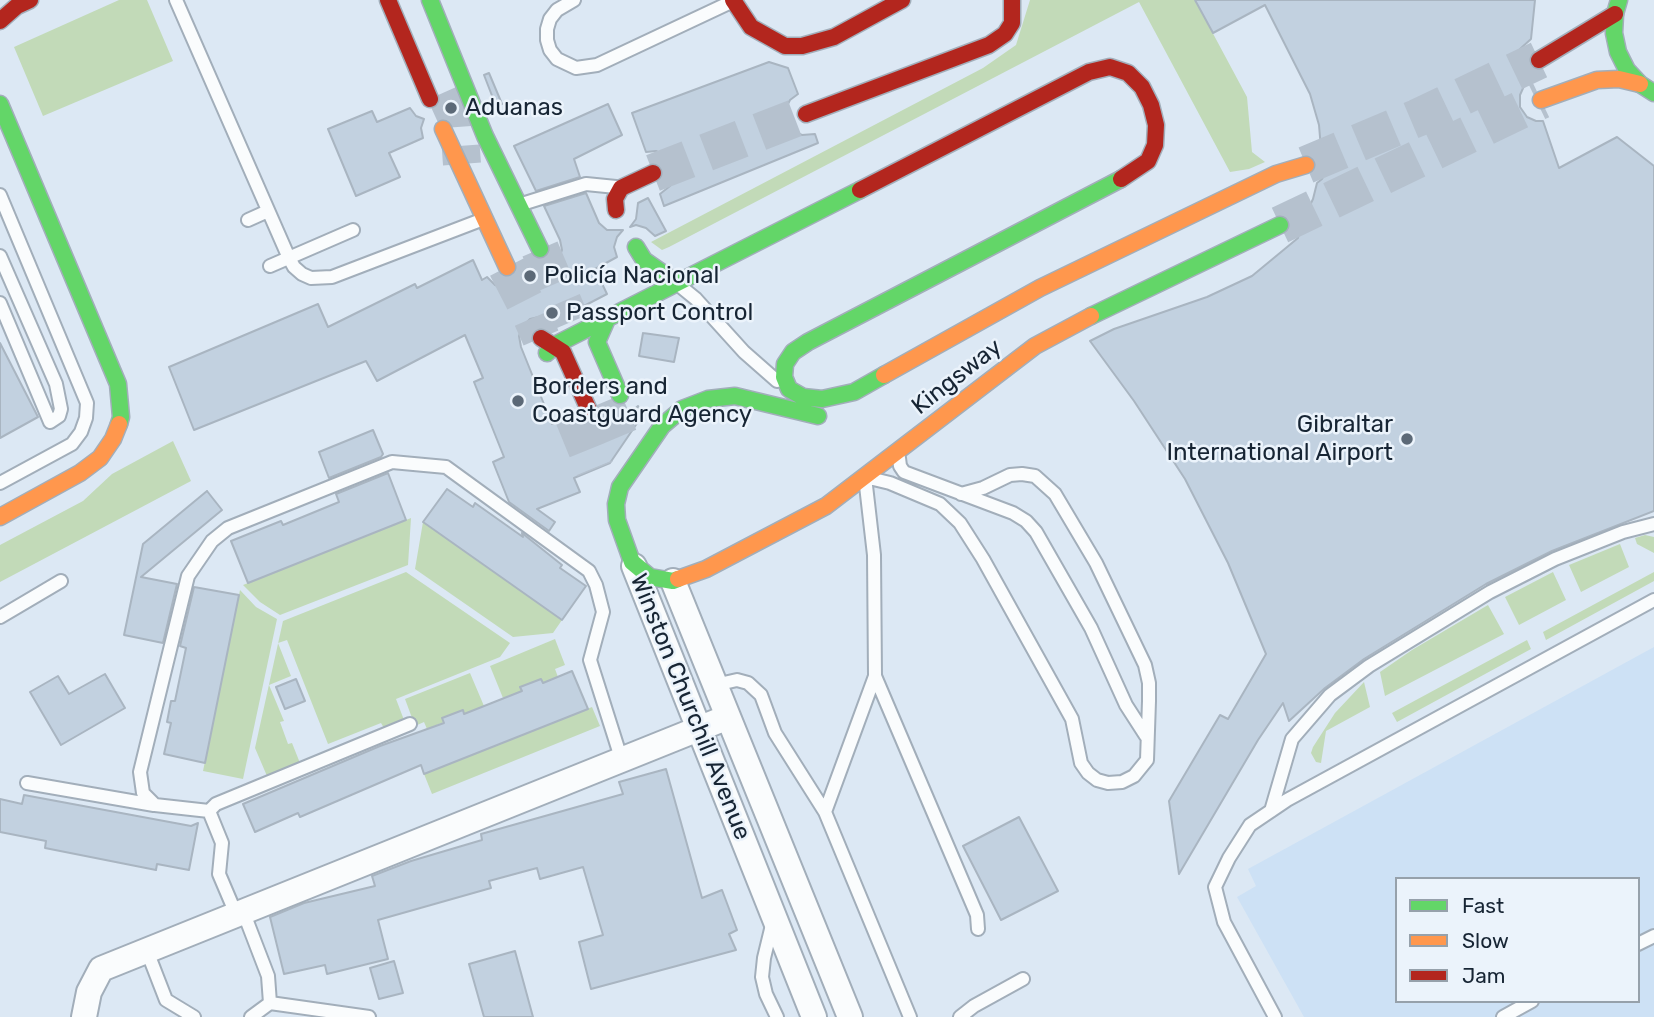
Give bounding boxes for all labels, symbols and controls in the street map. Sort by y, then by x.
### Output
place label: Aduanas [465,94,563,122]
marker: Aduanas [443,100,459,116]
place label: Policía Nacional [544,262,719,290]
marker: Policía Nacional [522,268,538,284]
place label: Passport Control [566,299,753,327]
marker: Passport Control [544,305,560,321]
street label: Kingsway [906,333,1008,421]
place label: Borders and Coastguard Agency [532,373,752,429]
marker: Borders and Coastguard Agency [510,393,526,409]
place label: Gibraltar International Airport [1166,411,1393,467]
marker: Gibraltar International Airport [1399,431,1415,447]
street label: Winston Churchill Avenue [623,570,757,844]
legend [1395,877,1640,1003]
text: Fast [1462,893,1504,918]
text: Slow [1462,928,1509,953]
text: Jam [1462,963,1506,988]

